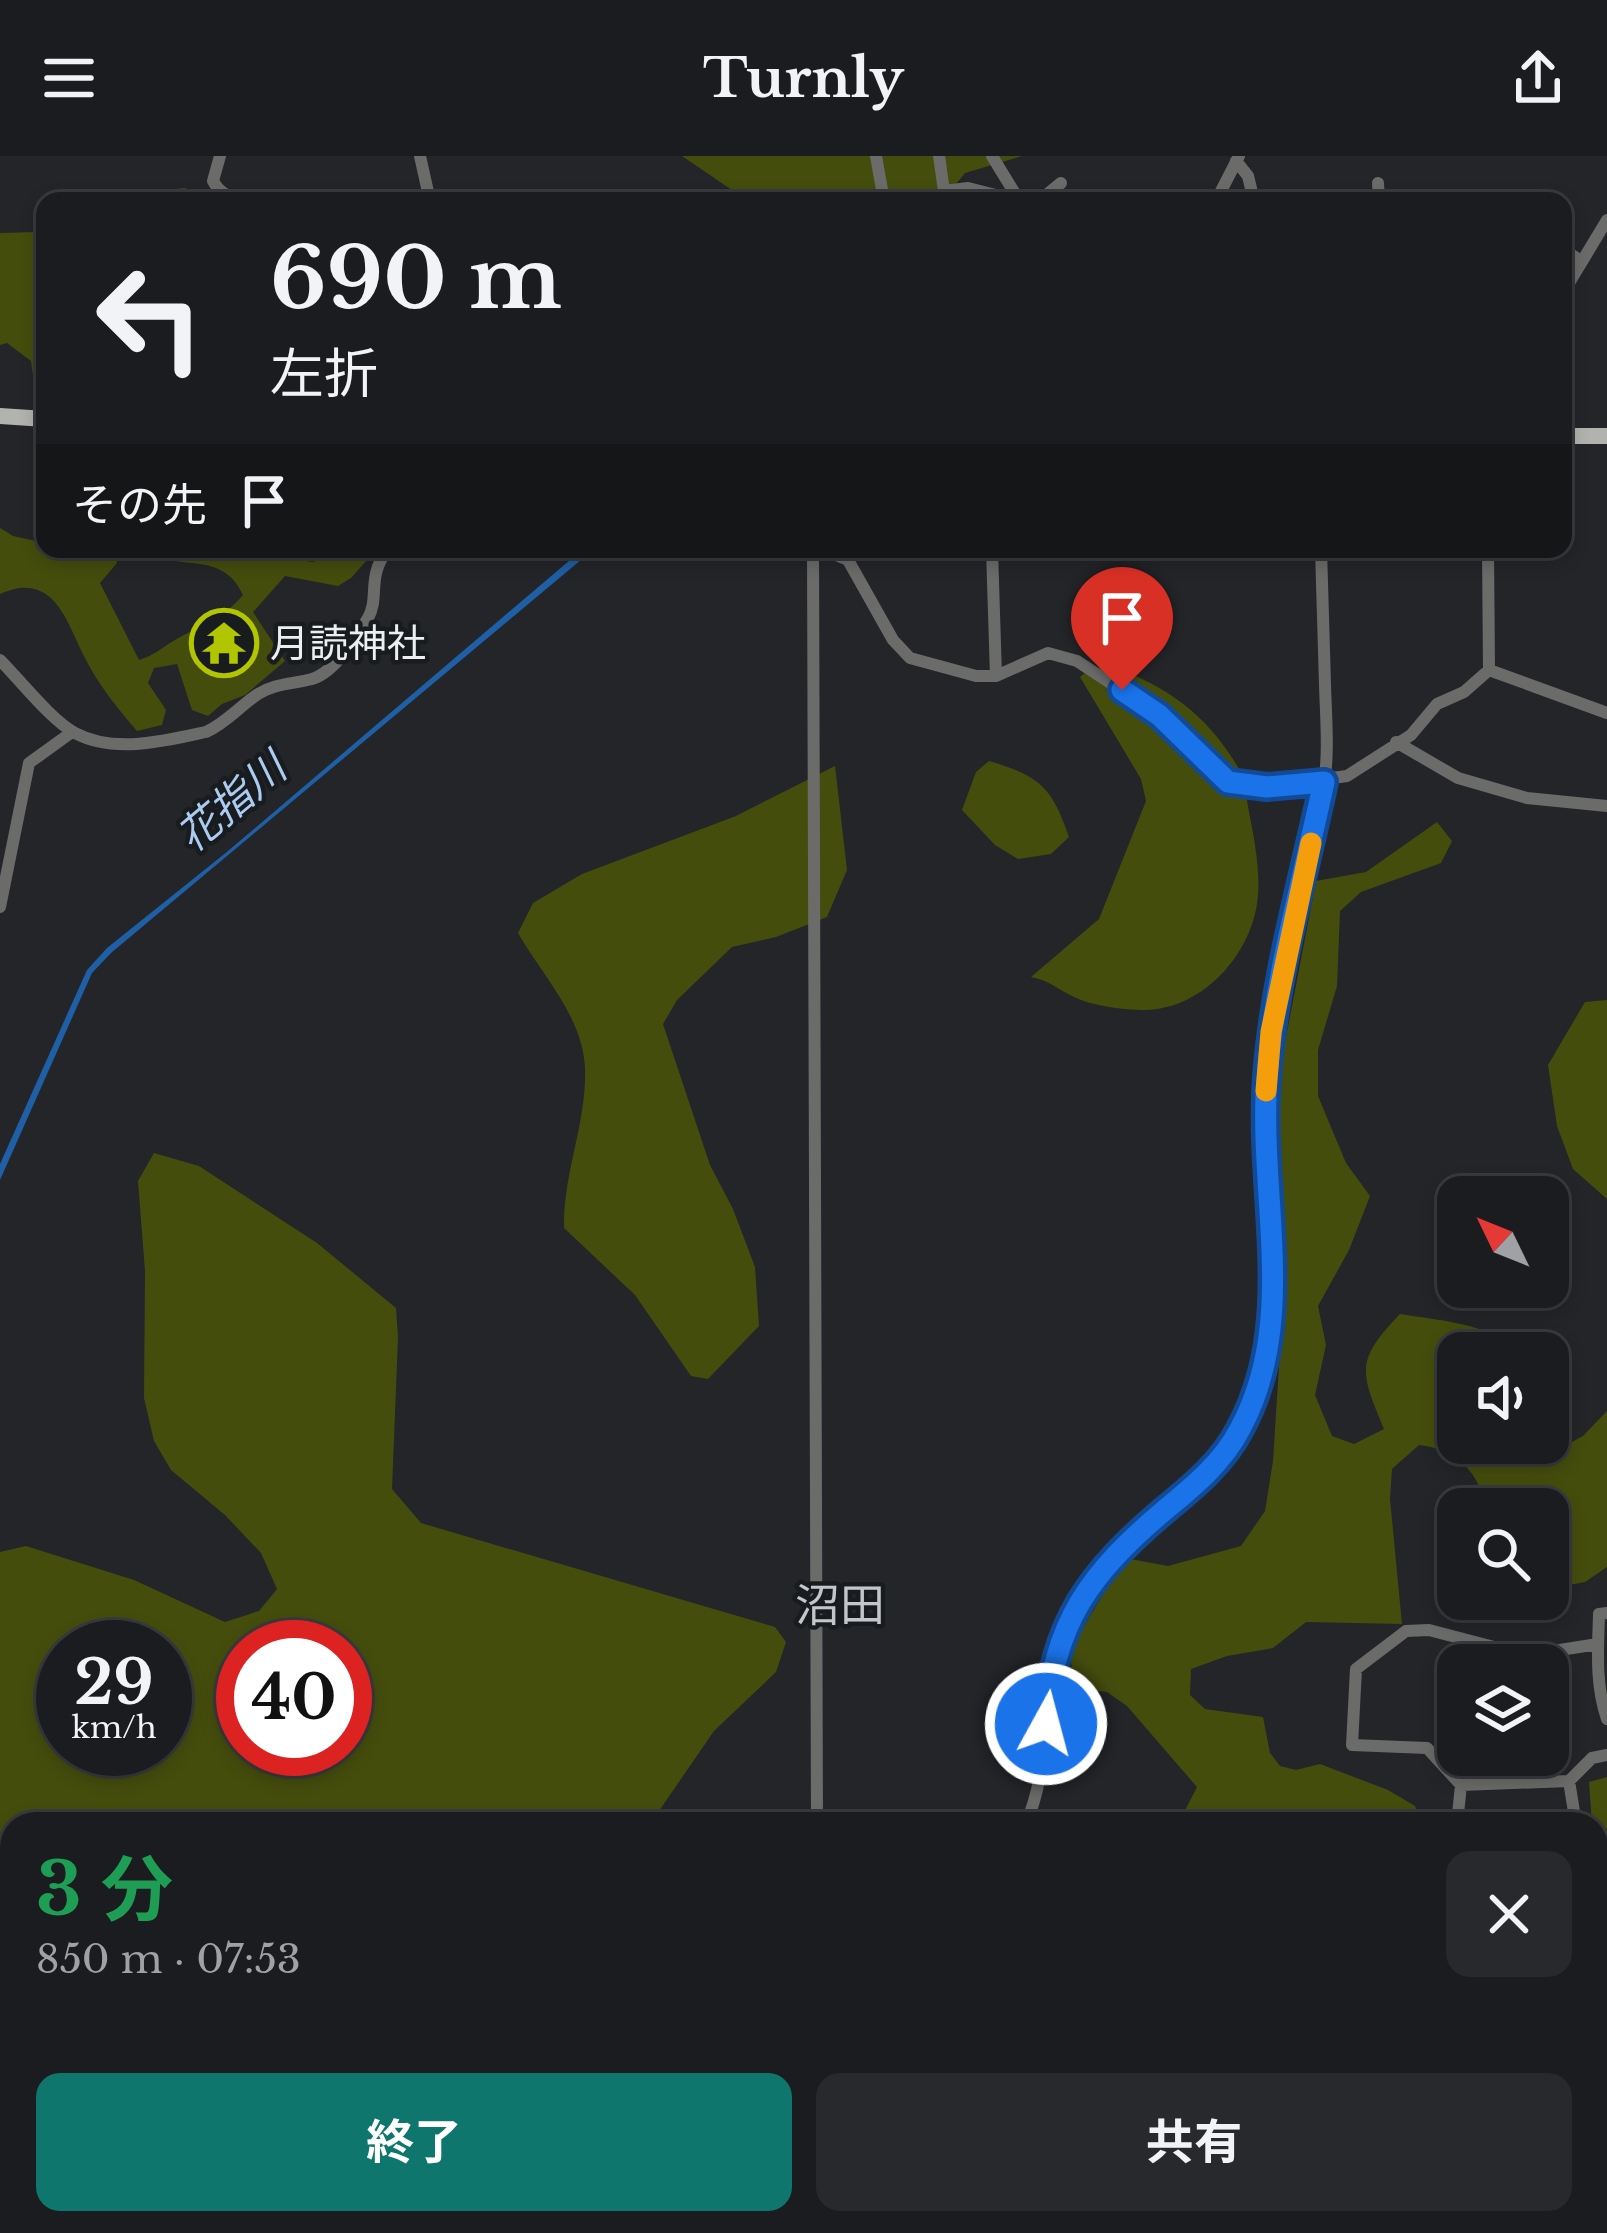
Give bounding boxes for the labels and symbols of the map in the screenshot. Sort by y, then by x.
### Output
pin [1071,567,1173,690]
temple icon: 月読神社 [189,608,259,678]
place label: 月読神社 [270,619,426,668]
water label: 花指川 [166,739,299,862]
north arrow [1437,1176,1569,1308]
district label: 沼田 [795,1577,885,1633]
speed limit sign: 40 [216,1620,372,1776]
position arrow [983,1661,1109,1787]

